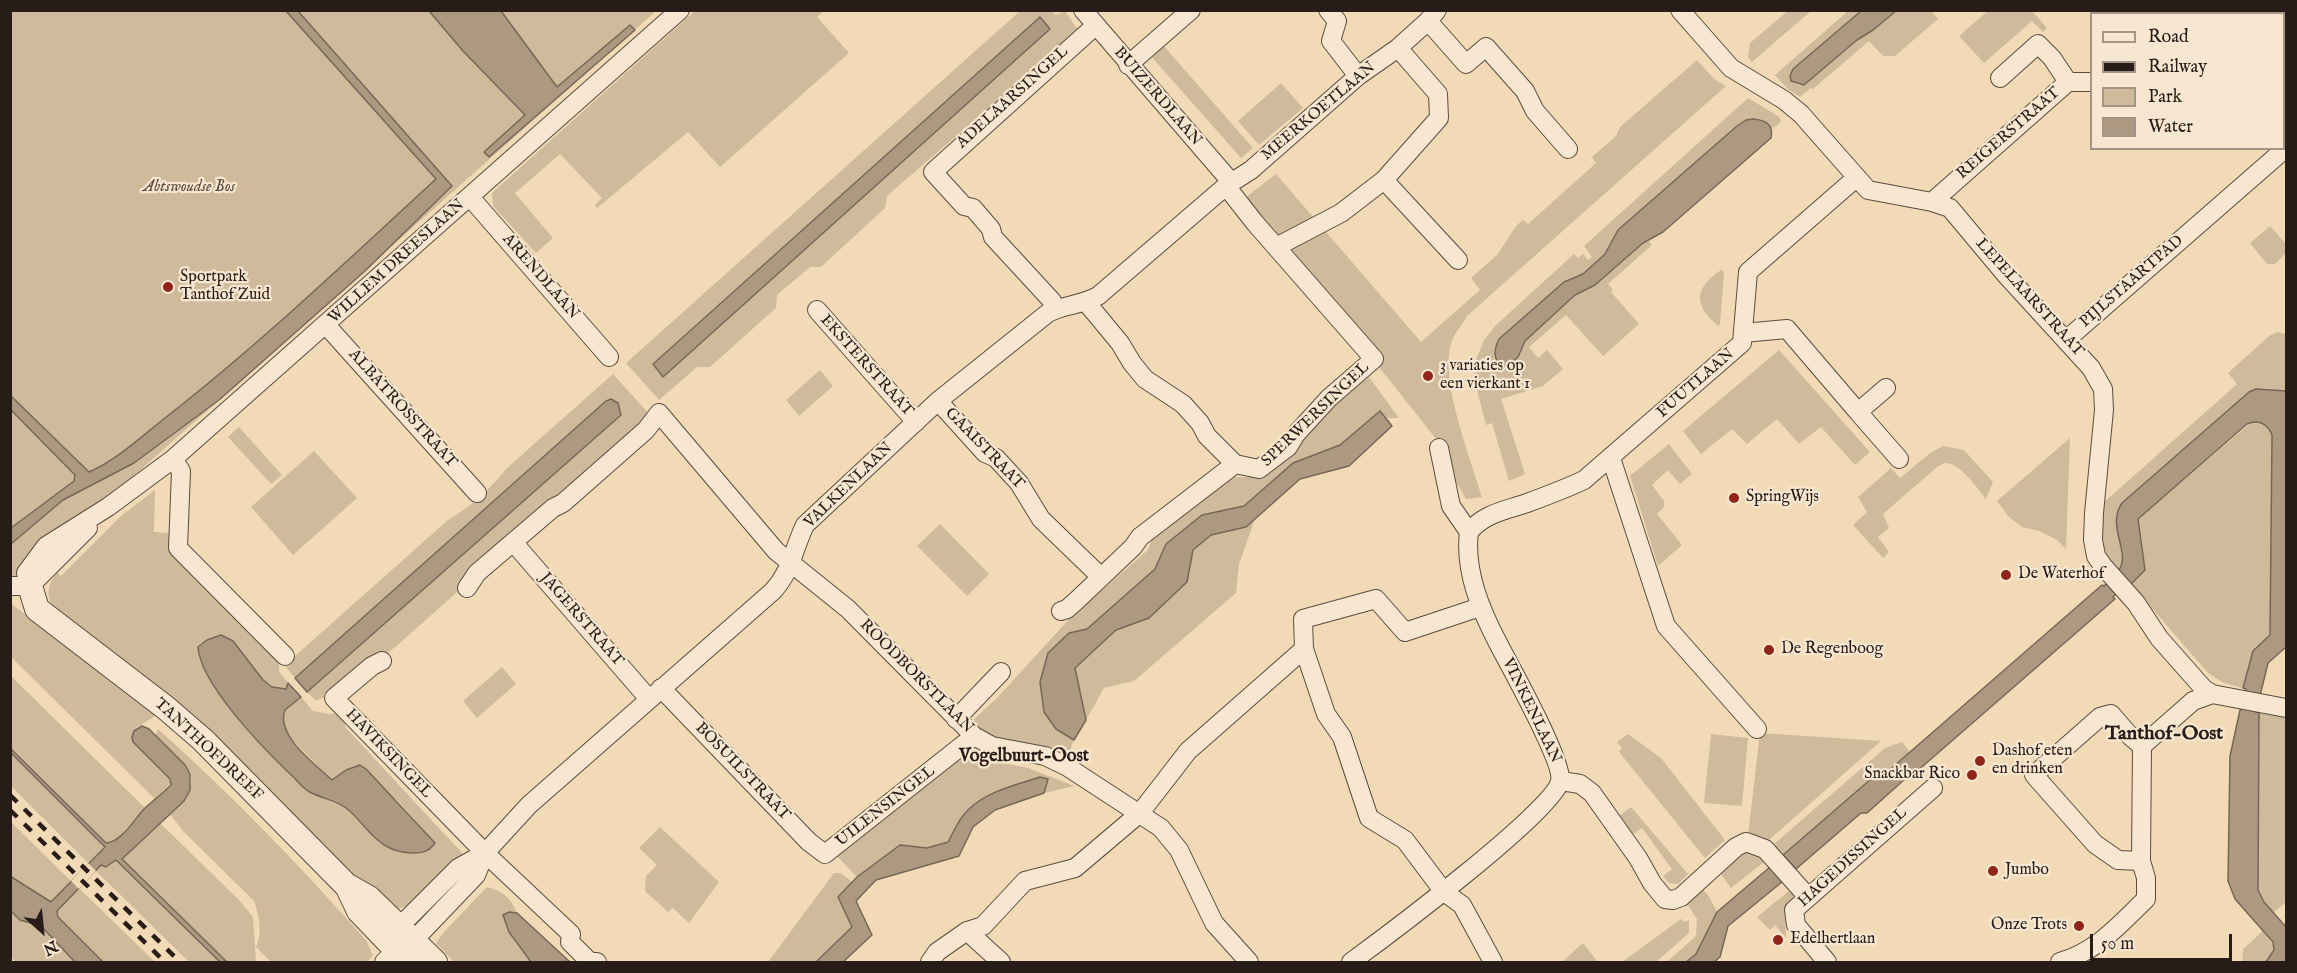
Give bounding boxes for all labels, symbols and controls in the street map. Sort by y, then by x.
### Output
legend [2090,12,2285,150]
text: Road [2148,26,2189,49]
street label: ADELAARSINGEL [953,43,1073,153]
street label: BUIZERDLAAN [1109,44,1205,150]
text: Railway [2148,56,2207,79]
street label: MEERKOETLAAN [1258,59,1380,165]
street label: REIGERSTRAAT [1953,84,2065,184]
text: Park [2148,86,2182,109]
text: Water [2148,116,2193,139]
park label: Abtswoudse Bos [143,178,235,198]
street label: WILLEM DREESLAAN [325,196,469,328]
street label: ARENDLAAN [498,230,582,324]
street label: PIJLSTAARTPAD [2076,232,2188,332]
street label: LEPELAARSTRAAT [1971,235,2087,361]
place label: Sportpark Tanthof Zuid [180,268,270,306]
marker: Sportpark Tanthof Zuid [161,280,175,294]
street label: EKSTERSTRAAT [815,311,917,421]
street label: FUUTLAAN [1654,345,1738,423]
street label: ALBATROSSTRAAT [344,346,460,472]
place label: 3 variaties op een vierkant 1 [1440,357,1530,395]
street label: SPERWERSINGEL [1258,359,1374,471]
marker: 3 variaties op een vierkant 1 [1421,369,1435,383]
street label: GAAISTRAAT [940,404,1028,494]
street label: VALKENLAAN [801,439,897,533]
place label: SpringWijs [1746,488,1819,508]
marker: SpringWijs [1727,491,1741,505]
place label: De Waterhof [2018,565,2104,585]
marker: De Waterhof [1999,568,2013,582]
street label: JAGERSTRAAT [535,569,627,671]
street label: ROODBORSTLAAN [855,616,977,738]
place label: De Regenboog [1781,640,1883,660]
marker: De Regenboog [1762,643,1776,657]
street label: VINKENLAAN [1497,655,1565,767]
street label: TANTHOFDREEF [150,695,266,805]
street label: HAVIKSINGEL [341,705,435,803]
street label: BOSUILSTRAAT [690,719,794,825]
district label: Tanthof-Oost [2105,723,2223,747]
place label: Dashof eten en drinken [1992,742,2072,780]
district label: Vogelbuurt-Oost [959,746,1089,768]
marker: Dashof eten en drinken [1973,754,1987,768]
street label: UILENSINGEL [833,762,939,852]
place label: Snackbar Rico [1864,765,1960,785]
marker: Snackbar Rico [1965,768,1979,782]
street label: HAGEDISSINGEL [1795,804,1911,912]
place label: Jumbo [2005,861,2049,881]
marker: Jumbo [1986,864,2000,878]
north arrow [12,901,72,961]
place label: Onze Trots [1991,916,2067,936]
marker: Onze Trots [2072,919,2086,933]
scale bar [2093,922,2236,960]
place label: Edelhertlaan [1790,930,1875,950]
marker: Edelhertlaan [1771,933,1785,947]
text: 50 m [2101,933,2134,956]
text: N [39,935,61,959]

